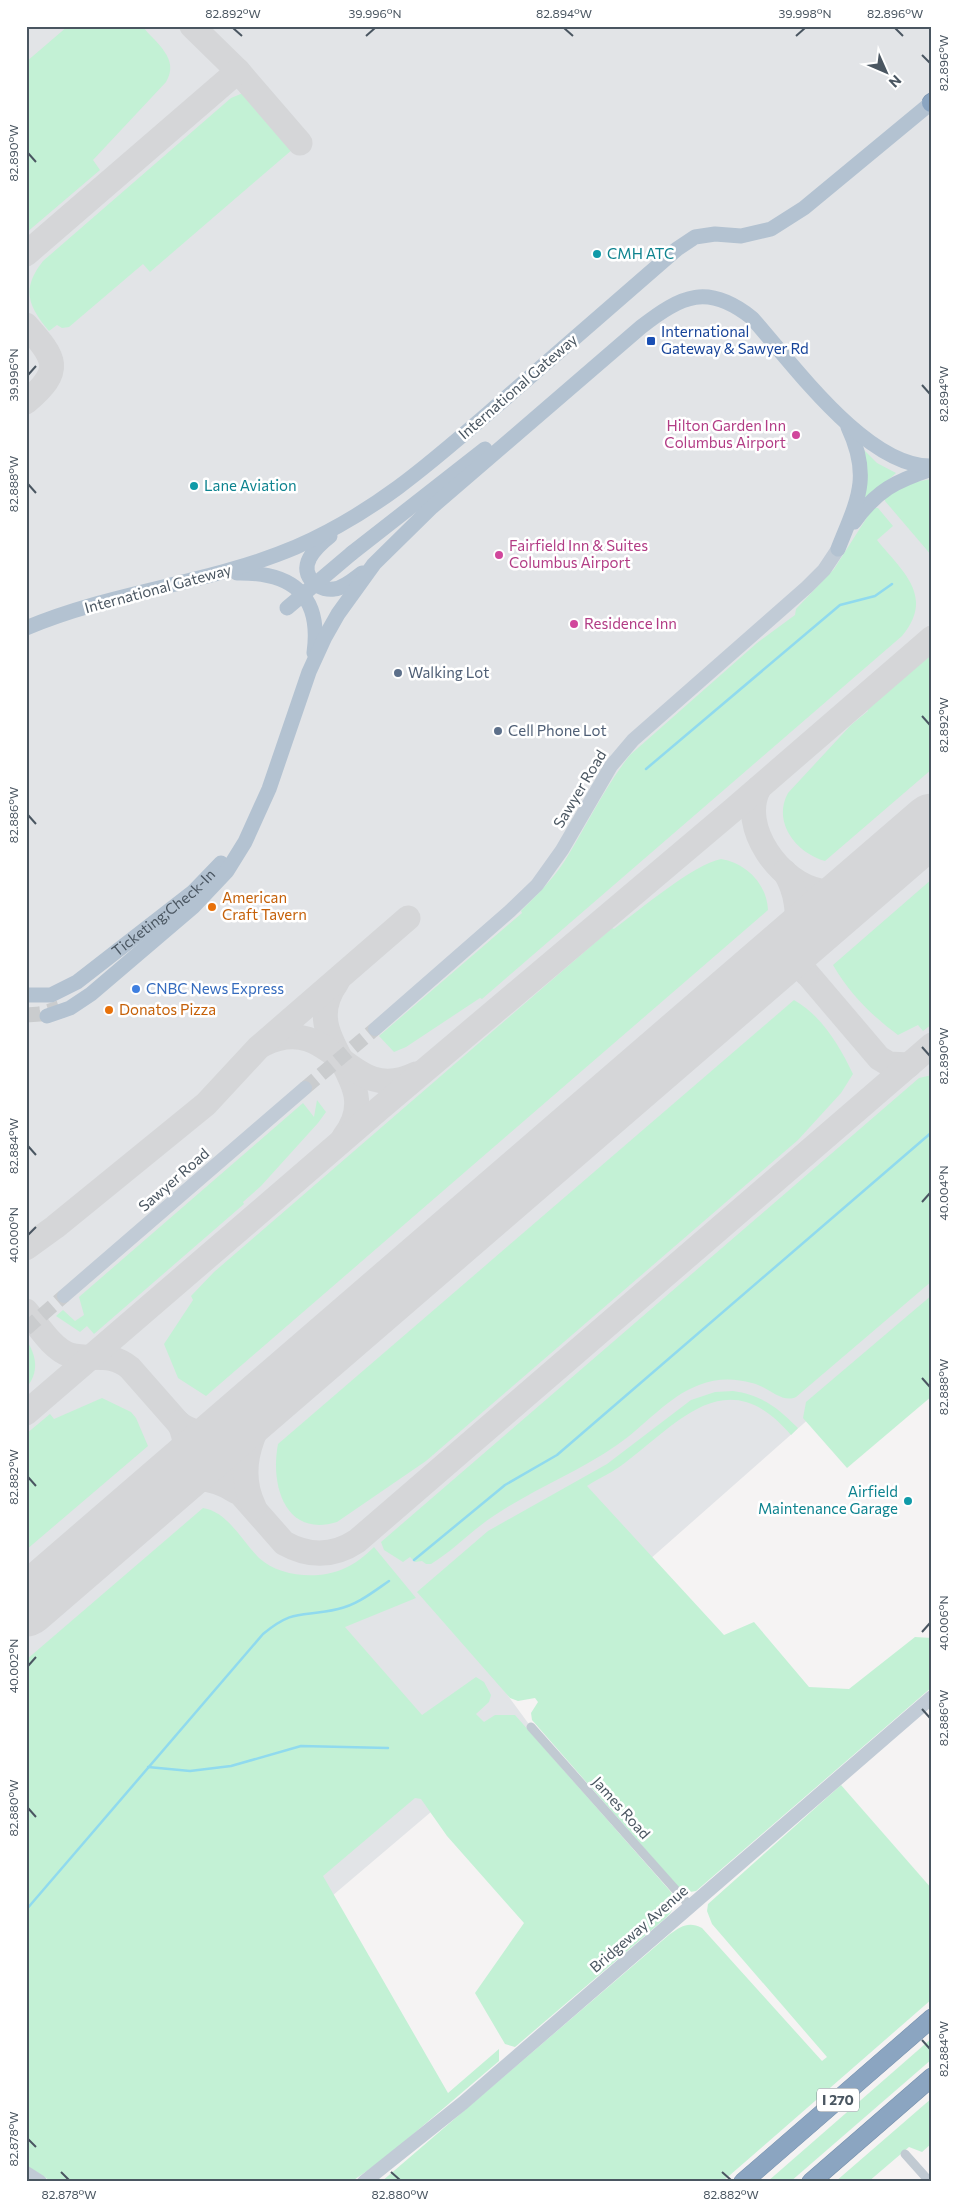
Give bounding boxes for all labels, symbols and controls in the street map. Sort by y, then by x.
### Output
text: 82.892°W [205,6,261,20]
text: 39.996°N [348,6,402,20]
text: 82.894°W [536,6,592,20]
text: 39.998°N [778,6,832,20]
text: 82.896°W [867,6,923,20]
text: 82.896°W [936,35,950,91]
north arrow [860,48,910,98]
text: N [886,72,905,91]
text: 82.890°W [6,125,20,181]
place label: CMH ATC [607,244,674,262]
marker: CMH ATC [591,248,603,260]
place label: International Gateway & Sawyer Rd [661,322,809,357]
street label: International Gateway [454,330,580,443]
marker: International Gateway & Sawyer Rd [645,335,657,347]
text: 39.996°N [6,348,20,402]
text: 82.894°W [936,366,950,422]
place label: Hilton Garden Inn Columbus Airport [664,416,786,451]
marker: Hilton Garden Inn Columbus Airport [790,429,802,441]
text: 82.888°W [6,456,20,512]
place label: Lane Aviation [204,476,297,494]
marker: Lane Aviation [188,480,200,492]
place label: Fairfield Inn & Suites Columbus Airport [509,536,648,571]
marker: Fairfield Inn & Suites Columbus Airport [493,549,505,561]
street label: International Gateway [82,560,233,616]
place label: Residence Inn [584,614,677,632]
marker: Residence Inn [568,618,580,630]
place label: Walking Lot [408,663,489,681]
marker: Walking Lot [392,667,404,679]
text: 82.892°W [936,697,950,753]
place label: Cell Phone Lot [508,721,607,739]
marker: Cell Phone Lot [492,725,504,737]
street label: Sawyer Road [549,746,609,831]
text: 82.886°W [6,787,20,843]
street label: Ticketing;Check-In [108,865,218,960]
place label: American Craft Tavern [222,888,307,923]
marker: American Craft Tavern [206,901,218,913]
place label: CNBC News Express [146,979,284,997]
marker: CNBC News Express [130,983,142,995]
place label: Donatos Pizza [119,1000,216,1018]
marker: Donatos Pizza [103,1004,115,1016]
text: 82.890°W [936,1028,950,1084]
text: 82.884°W [6,1118,20,1174]
street label: Sawyer Road [134,1144,212,1215]
text: 40.004°N [936,1166,950,1220]
text: 40.000°N [6,1207,20,1263]
text: 82.888°W [936,1359,950,1415]
text: 82.882°W [6,1449,20,1505]
place label: Airfield Maintenance Garage [758,1482,898,1517]
marker: Airfield Maintenance Garage [902,1495,914,1507]
text: 40.006°N [936,1595,950,1651]
text: 40.002°N [6,1639,20,1693]
text: 82.886°W [936,1690,950,1746]
street label: James Road [589,1772,655,1842]
text: 82.880°W [6,1780,20,1836]
street label: Bridgeway Avenue [586,1881,691,1976]
text: 82.884°W [936,2021,950,2077]
road number: I 270 [817,2088,859,2112]
text: 82.878°W [6,2111,20,2167]
text: 82.878°W [41,2187,97,2201]
text: 82.880°W [372,2187,428,2201]
text: 82.882°W [703,2187,759,2201]

